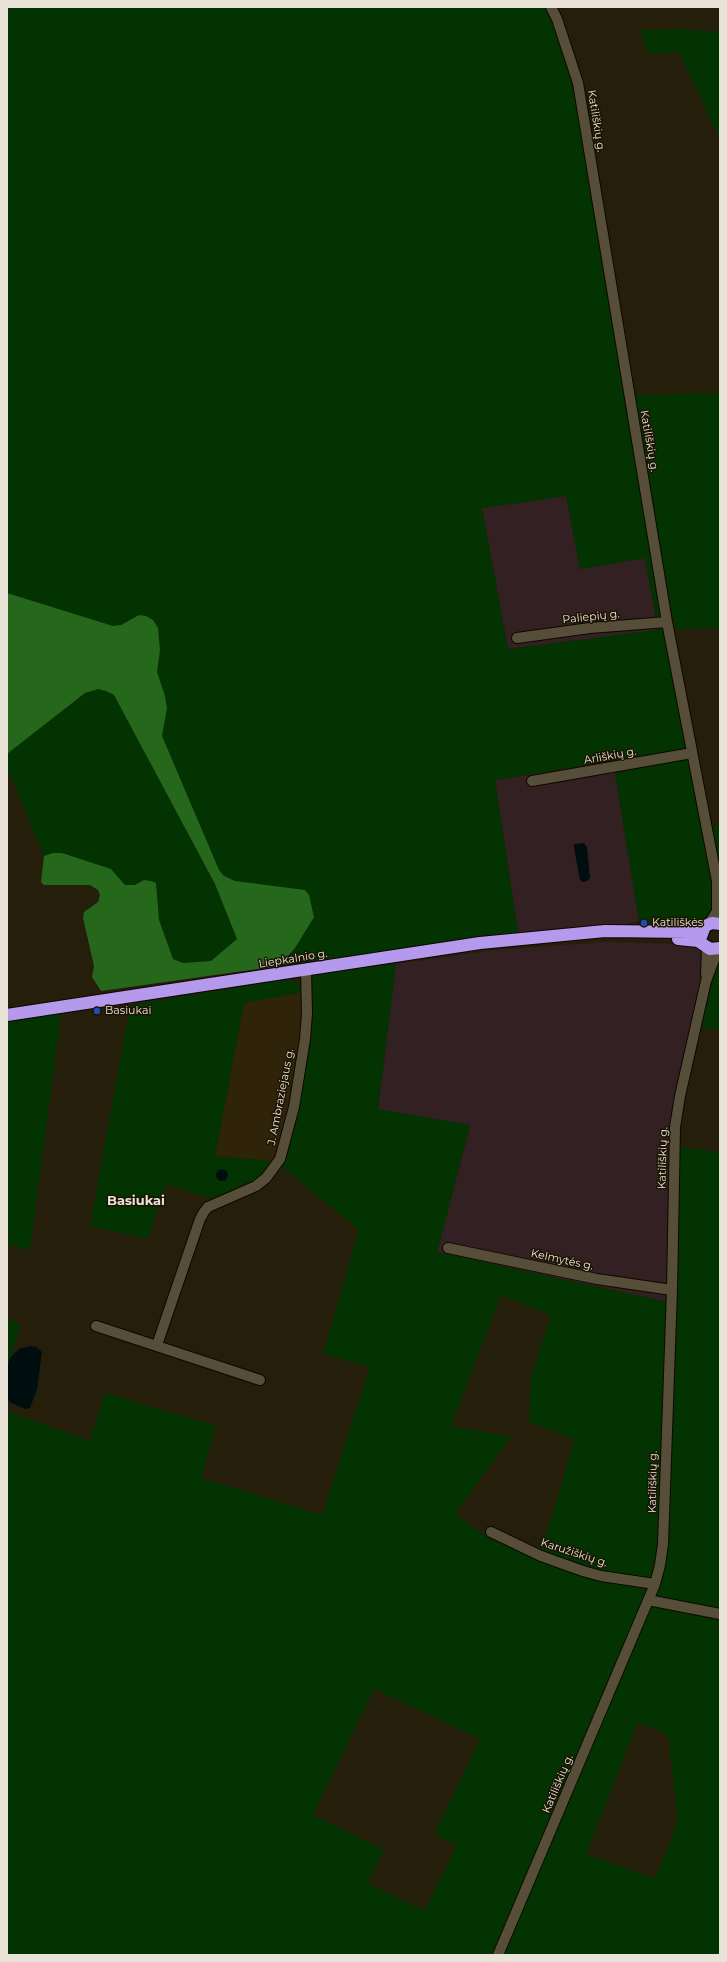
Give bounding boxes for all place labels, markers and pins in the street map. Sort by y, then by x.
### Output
place label: Katiliškės [652,916,703,930]
marker: Katiliškės [639,918,649,928]
place label: Basiukai [105,1004,151,1018]
marker: Basiukai [92,1006,102,1016]

